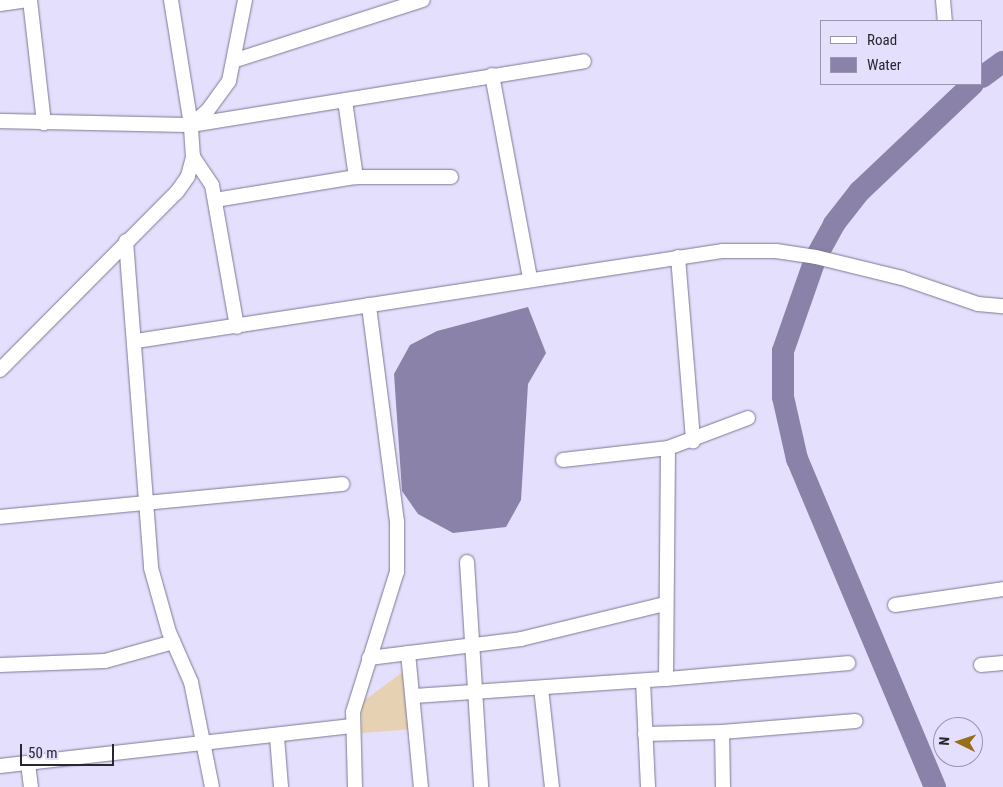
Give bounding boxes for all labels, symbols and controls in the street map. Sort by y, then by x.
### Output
legend [820,20,983,85]
text: Road [867,31,897,49]
text: Water [867,56,901,74]
north arrow [933,717,983,767]
scale bar [22,734,116,766]
text: N [936,736,952,746]
text: 50 m [28,744,58,762]

